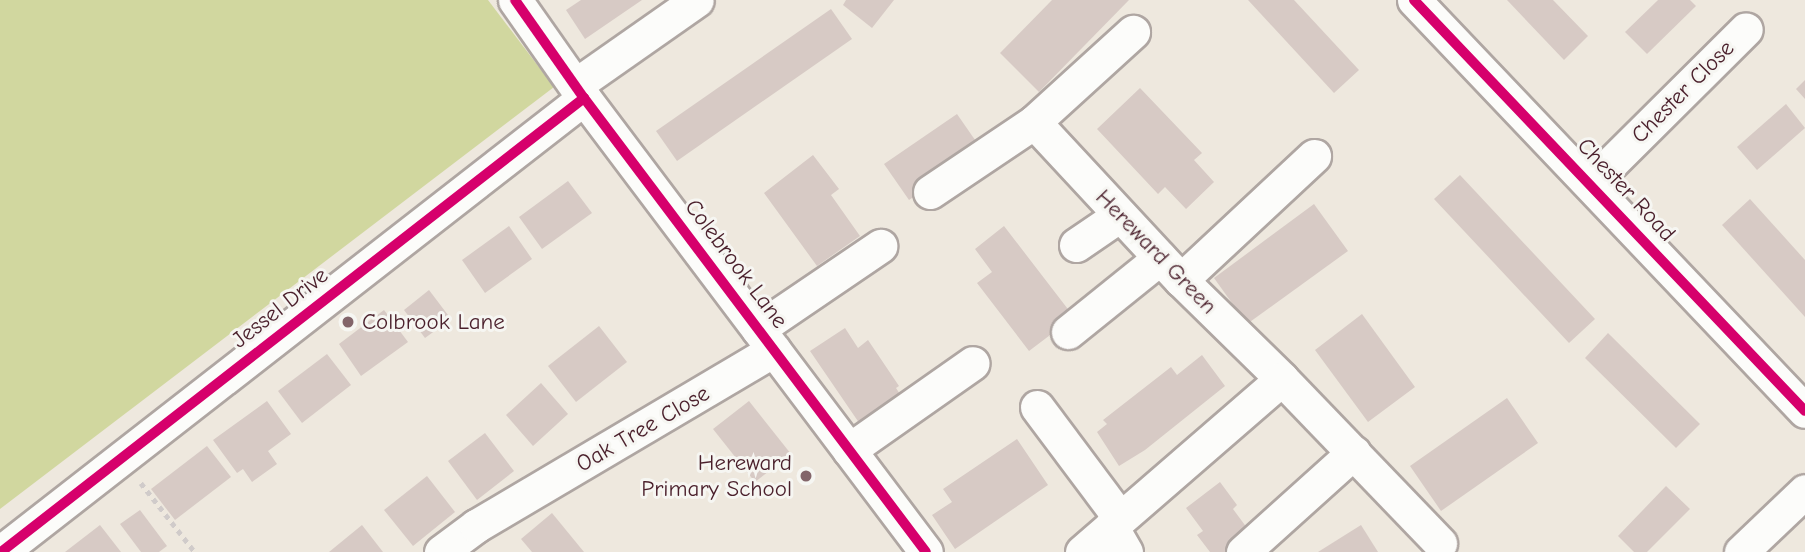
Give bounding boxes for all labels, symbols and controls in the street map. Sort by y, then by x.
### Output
street label: Chester Close [1626,35,1740,149]
street label: Chester Road [1571,133,1681,247]
street label: Hereward Green [1090,184,1222,320]
street label: Colebrook Lane [679,194,793,334]
street label: Jessel Drive [226,262,334,354]
place label: Colbrook Lane [362,308,505,336]
marker: Colbrook Lane [340,314,356,330]
street label: Oak Tree Close [572,380,714,478]
place label: Hereward Primary School [641,449,792,503]
marker: Hereward Primary School [798,468,814,484]

